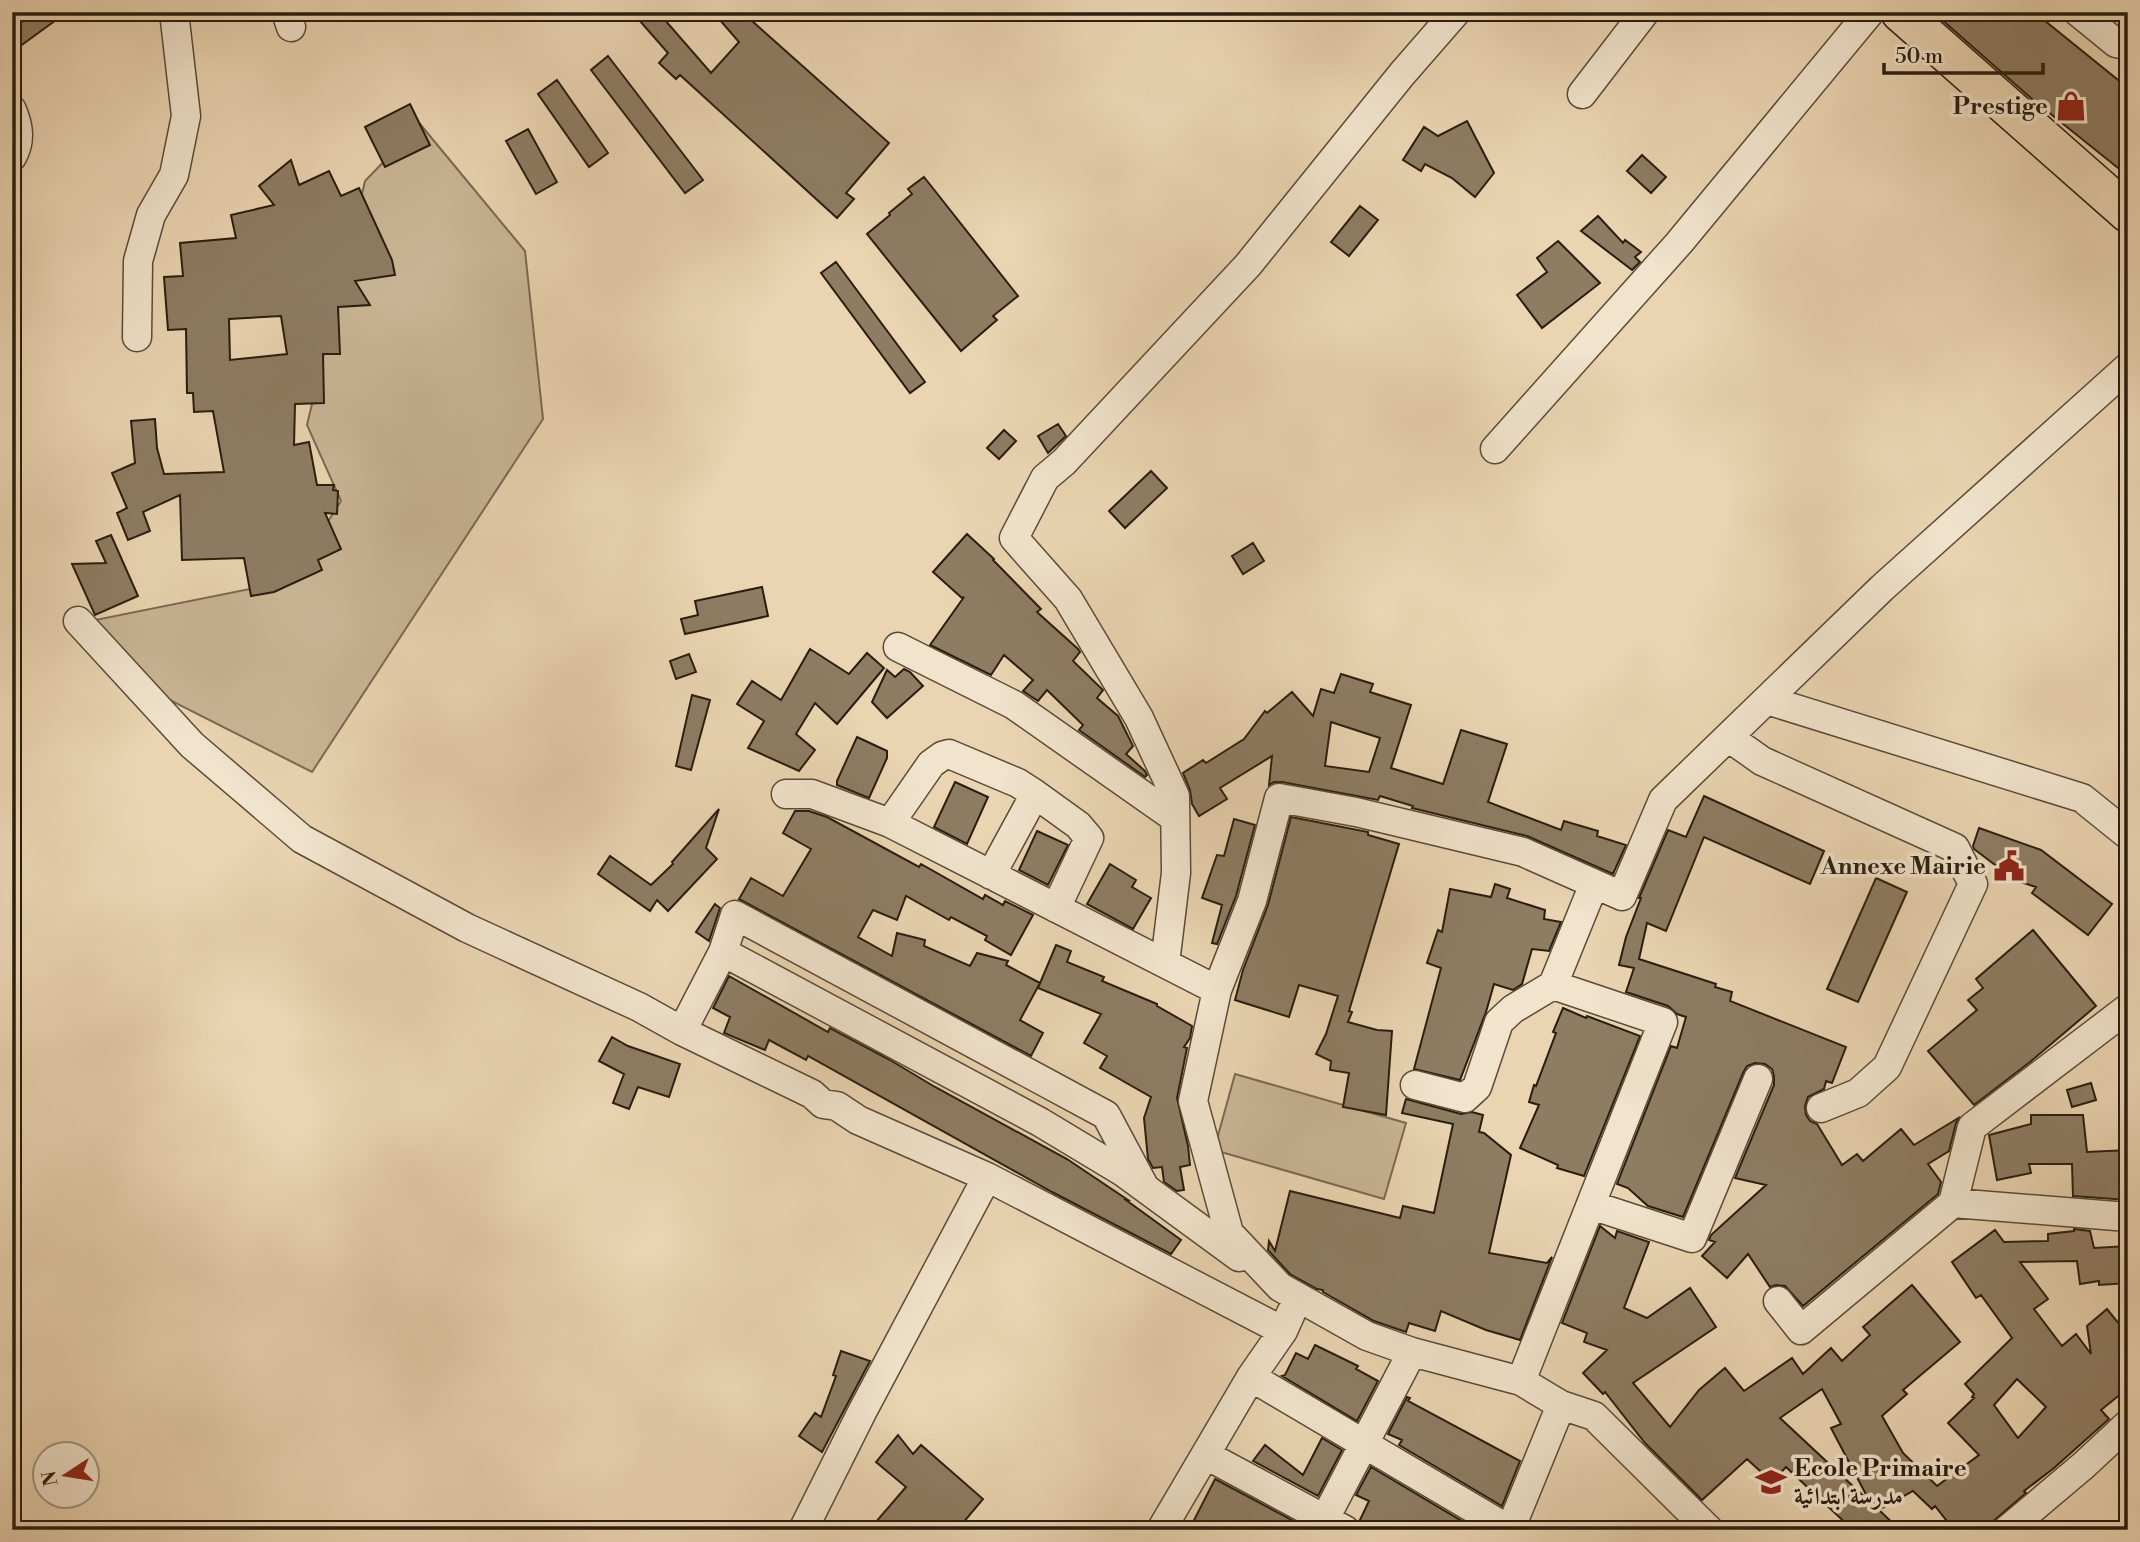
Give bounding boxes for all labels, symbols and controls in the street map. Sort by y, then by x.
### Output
scale bar [1884,32,2044,76]
text: 50 m [1895,44,1943,70]
shop icon: Prestige [2054,89,2088,123]
place label: Prestige [1953,92,2048,122]
public building icon: Annexe Mairie [1992,849,2026,883]
place label: Annexe Mairie [1819,852,1986,882]
north arrow [32,1440,102,1510]
place label: Ecole Primaire مدرسة ابتدائية [1794,1454,1967,1512]
school or university icon: Ecole Primaire مدرسة ابتدائية [1754,1465,1788,1499]
text: N [37,1468,64,1488]

